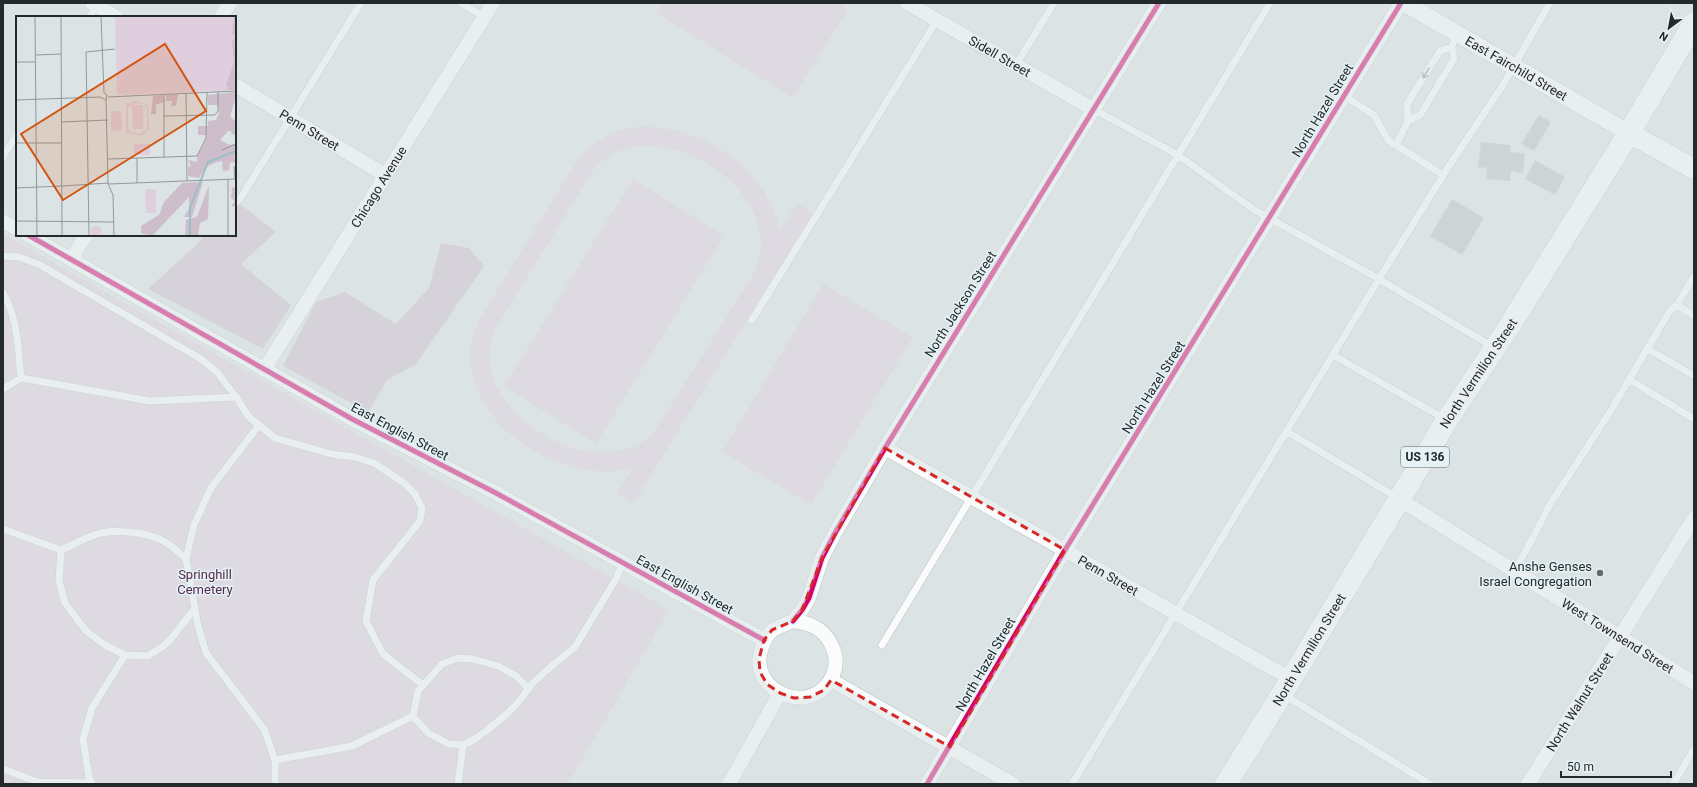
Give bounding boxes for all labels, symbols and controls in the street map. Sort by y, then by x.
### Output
north arrow [1649,8,1689,48]
inset map [16,16,236,236]
text: N [1657,28,1671,44]
street label: Sidell Street [966,33,1033,80]
street label: East Fairchild Street [1463,33,1570,104]
street label: North Hazel Street [1289,61,1356,160]
one-way arrow [1422,68,1430,79]
street label: Penn Street [277,107,342,154]
street label: Chicago Avenue [348,143,410,231]
street label: North Jackson Street [922,248,999,360]
street label: North Vermilion Street [1437,316,1520,431]
street label: North Hazel Street [1119,338,1188,436]
street label: East English Street [348,399,451,463]
road number: US 136 [1401,447,1449,467]
street label: East English Street [634,552,736,617]
street label: Penn Street [1075,552,1141,599]
place label: Anshe Genses Israel Congregation [1479,559,1592,589]
park label: Springhill Cemetery [177,567,233,597]
marker: Anshe Genses Israel Congregation [1595,568,1605,578]
street label: North Vermilion Street [1270,591,1349,709]
street label: West Townsend Street [1559,595,1677,677]
street label: North Hazel Street [952,614,1019,714]
street label: North Walnut Street [1543,650,1616,754]
scale bar [1561,753,1671,779]
text: 50 m [1567,760,1594,774]

